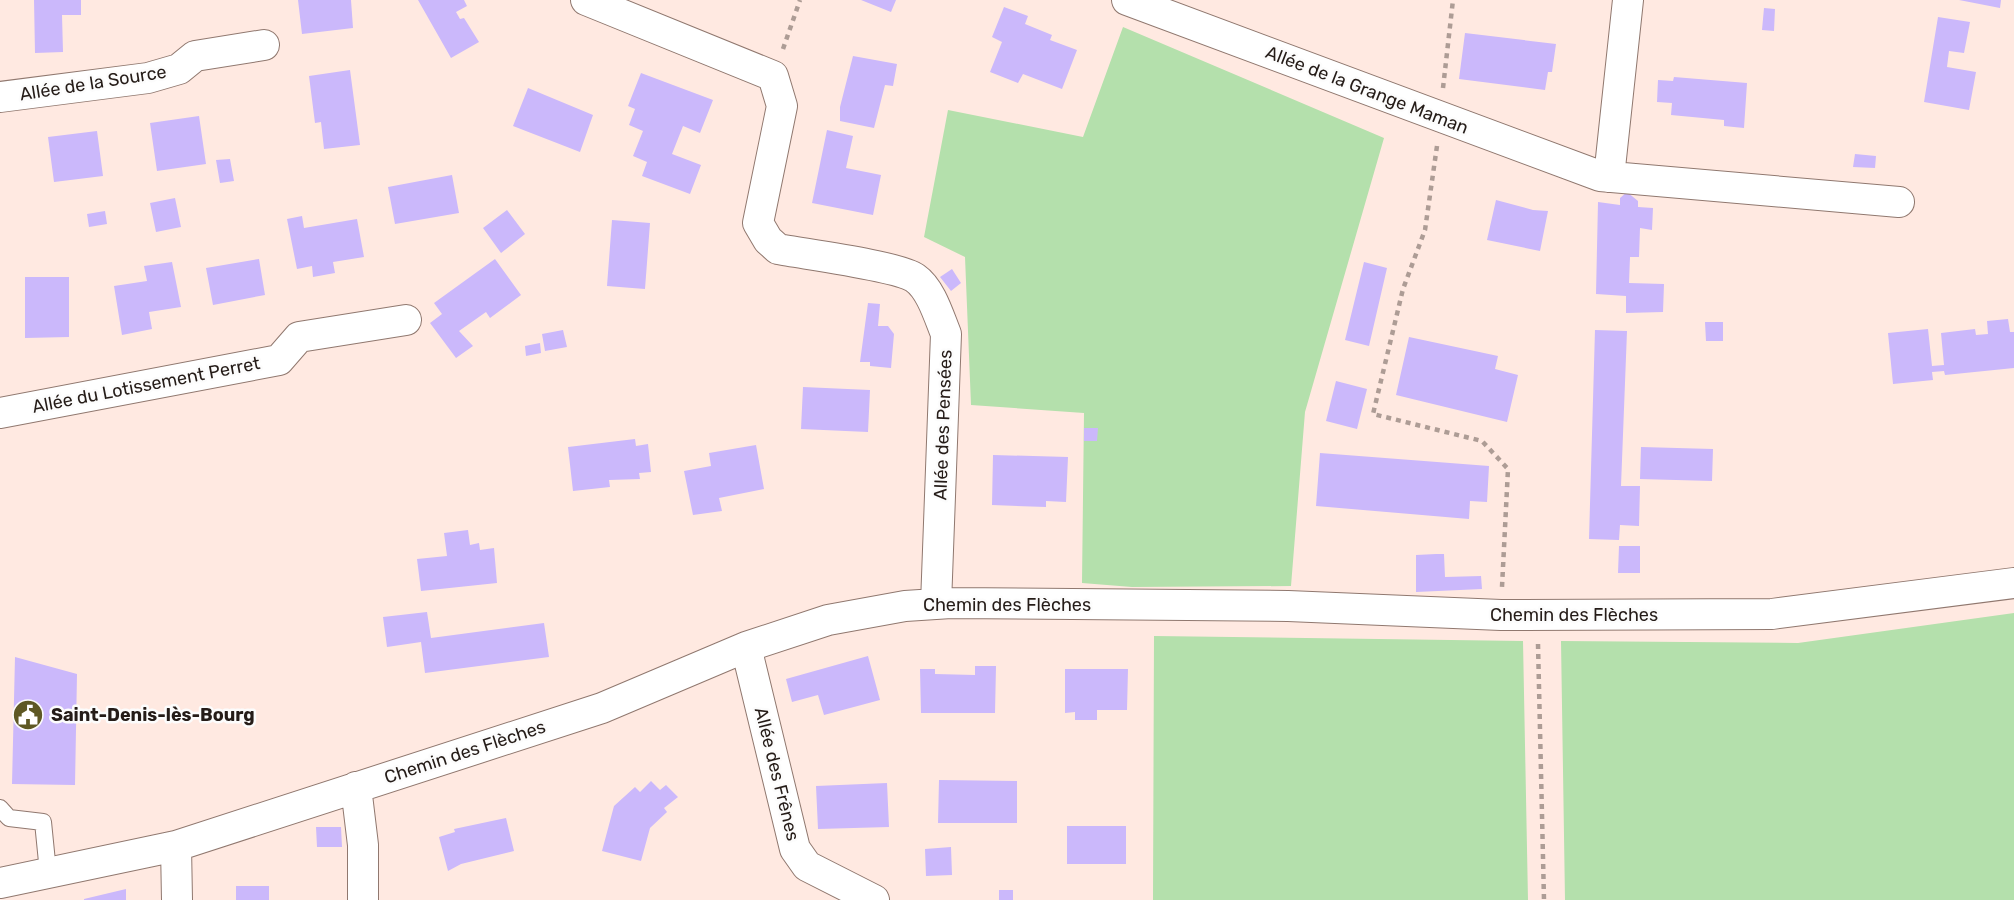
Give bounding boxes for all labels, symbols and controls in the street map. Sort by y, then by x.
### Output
street label: Allée de la Grange Maman [1263,41,1471,139]
street label: Allée de la Source [18,61,168,105]
street label: Allée des Pensées [929,349,957,501]
street label: Allée du Lotissement Perret [30,352,262,418]
street label: Chemin des Flèches [923,594,1091,616]
street label: Chemin des Flèches [1490,604,1658,626]
public building icon: Saint-Denis-lès-Bourg [11,698,45,732]
place label: Saint-Denis-lès-Bourg [51,704,255,726]
street label: Allée des Frênes [750,705,804,843]
street label: Chemin des Flèches [382,716,548,788]

